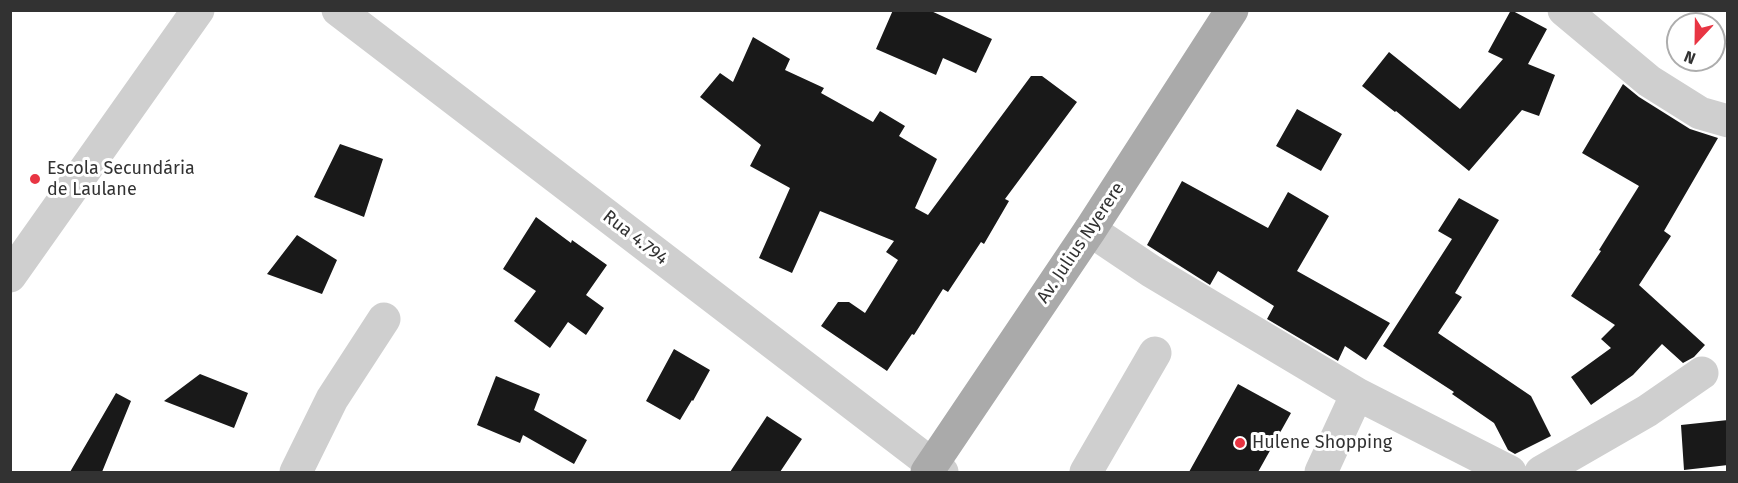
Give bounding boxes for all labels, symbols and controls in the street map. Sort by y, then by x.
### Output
north arrow [1666,12,1726,72]
text: N [1681,47,1698,68]
place label: Escola Secundária de Laulane [47,158,195,201]
marker: Escola Secundária de Laulane [28,172,42,186]
street label: Av. Julius Nyerere [1033,179,1129,307]
street label: Rua 4.794 [598,206,672,270]
place label: Hulene Shopping [1252,432,1392,454]
marker: Hulene Shopping [1233,436,1247,450]

